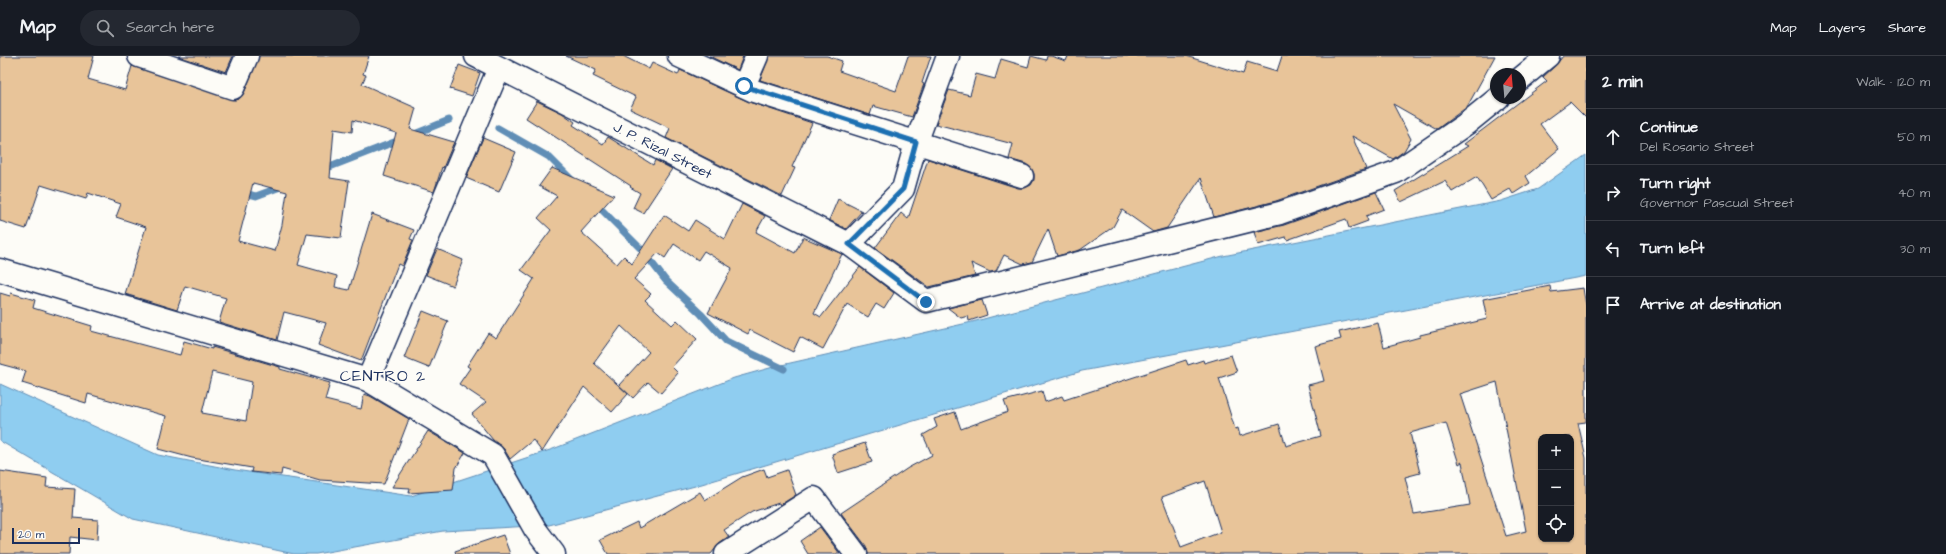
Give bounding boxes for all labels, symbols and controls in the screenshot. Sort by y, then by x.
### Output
search box [80,10,360,46]
text: Map [20,14,56,41]
icon: search [94,17,116,39]
text: Search here [126,17,215,38]
text: Map [1770,18,1797,38]
text: Layers [1819,18,1866,38]
text: Share [1888,18,1926,38]
north arrow [1490,68,1526,104]
text: 2 min [1602,70,1643,94]
text: Walk · 120 m [1856,73,1930,91]
route start [735,77,753,95]
street label: J. P. Rizal Street [610,117,716,185]
text: Continue [1640,117,1698,138]
icon: ahead [1602,126,1624,148]
text: 50 m [1897,128,1930,146]
text: Del Rosario Street [1640,138,1754,156]
text: Turn right [1640,173,1711,194]
icon: right [1602,182,1624,204]
text: 40 m [1898,184,1930,202]
text: Governor Pascual Street [1640,194,1794,212]
icon: left [1602,238,1624,260]
text: Turn left [1640,238,1704,259]
text: 30 m [1900,240,1930,258]
route end [917,293,935,311]
icon: arrive [1602,294,1624,316]
text: Arrive at destination [1640,294,1781,315]
district label: CENTRO 2 [340,365,426,387]
map controls [1538,434,1574,542]
button: + [1538,434,1574,470]
button: − [1538,470,1574,506]
button: locate [1538,506,1574,542]
scale bar [12,526,80,545]
text: 20 m [18,527,44,542]

